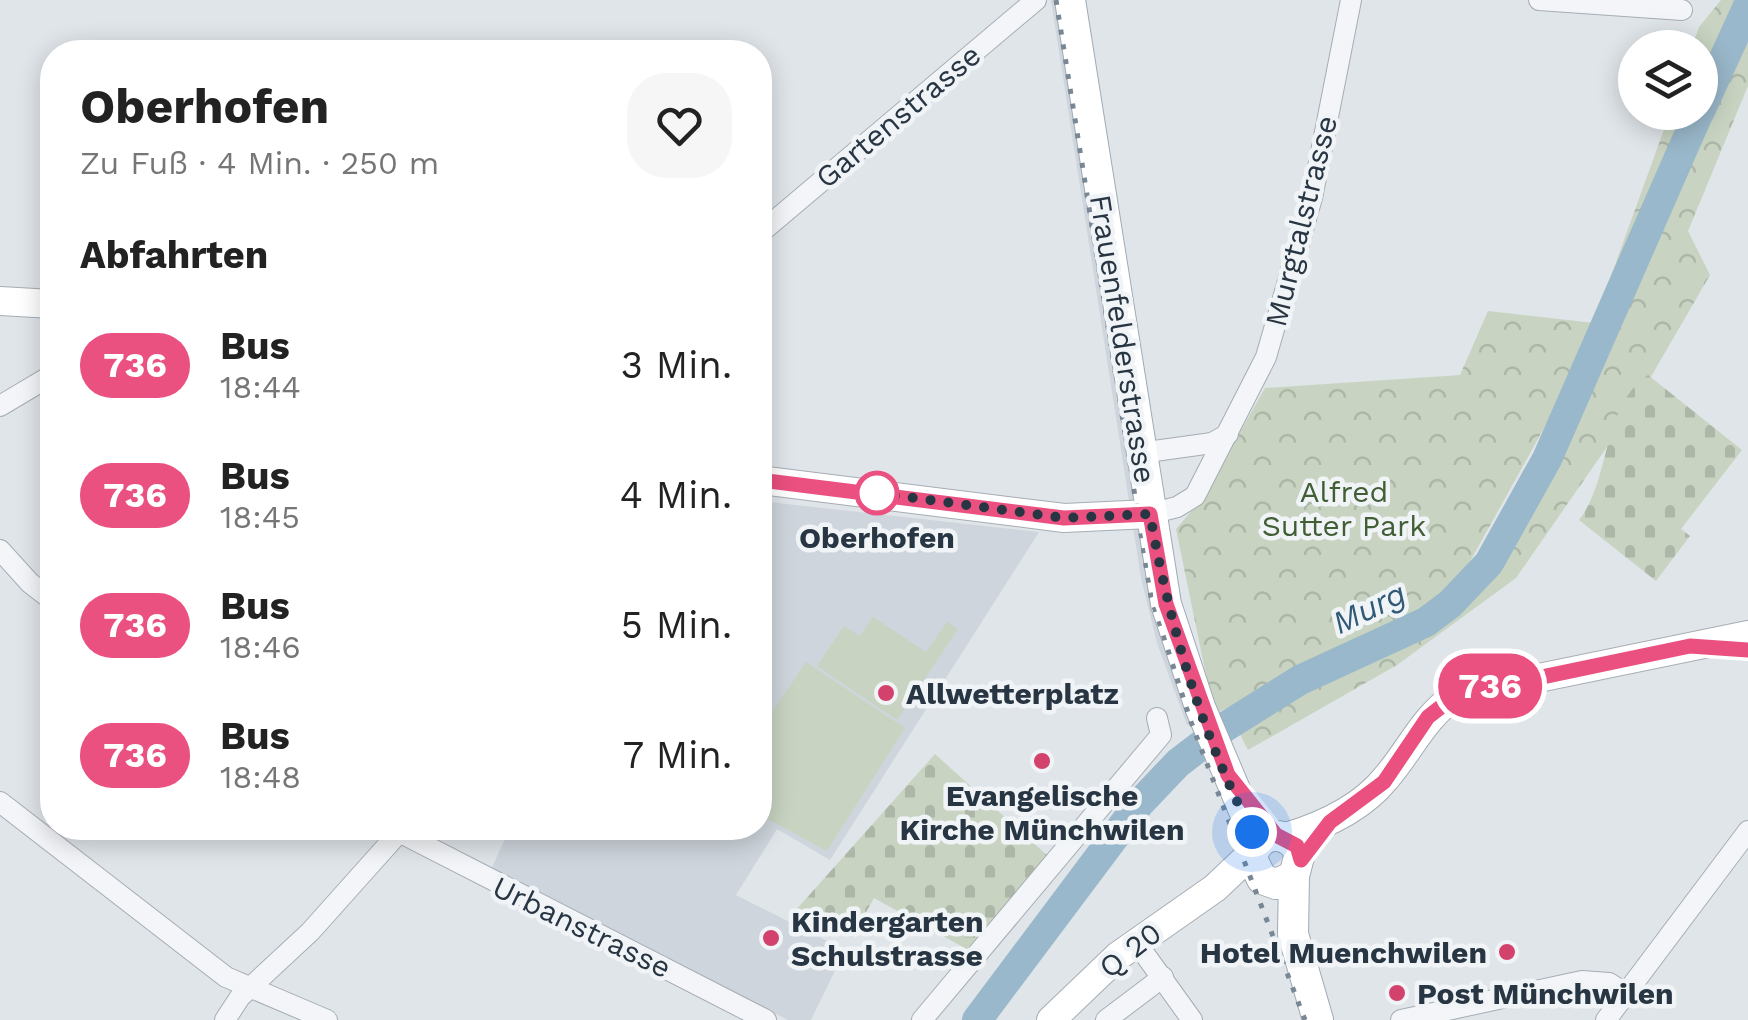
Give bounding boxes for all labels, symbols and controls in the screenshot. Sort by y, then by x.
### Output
map controls [1618,30,1718,130]
button: layers [1618,30,1718,130]
street label: Gartenstrasse [808,37,988,195]
button: heart [627,73,732,178]
text: Oberhofen [80,78,329,135]
street label: Murgtalstrasse [1258,112,1344,330]
text: Zu Fuß · 4 Min. · 250 m [80,144,439,182]
street label: Frauenfelderstrasse [1083,192,1163,486]
text: Abfahrten [80,233,268,277]
text: Bus [220,324,290,368]
text: 3 Min. [621,343,732,387]
text: 736 [103,344,167,386]
text: 18:44 [220,368,301,406]
text: Bus [220,454,290,498]
marker: Oberhofen [856,472,898,514]
text: 4 Min. [620,473,732,517]
text: 736 [103,474,167,516]
park label: Alfred Sutter Park [1262,474,1426,543]
text: 18:45 [220,498,300,536]
place label: Oberhofen [799,520,955,555]
water label: Murg [1326,574,1412,642]
text: Bus [220,584,290,628]
text: 5 Min. [621,603,732,647]
text: 736 [103,604,167,646]
text: 18:46 [220,628,301,666]
line badge: 736 [1432,654,1548,718]
text: 736 [1458,665,1522,707]
place label: Allwetterplatz [906,676,1119,711]
marker: Allwetterplatz [875,682,897,704]
text: Bus [220,714,290,758]
text: 7 Min. [623,733,732,777]
text: 736 [103,734,167,776]
marker: Evangelische Kirche Münchwilen [1031,750,1053,772]
text: 18:48 [220,758,301,796]
place label: Evangelische Kirche Münchwilen [899,778,1185,847]
your location [1227,807,1277,857]
street label: Urbanstrasse [487,869,677,985]
place label: Kindergarten Schulstrasse [791,904,984,973]
street label: Q 20 [1092,915,1168,985]
marker: Kindergarten Schulstrasse [760,927,782,949]
place label: Hotel Muenchwilen [1200,935,1487,970]
marker: Hotel Muenchwilen [1496,941,1518,963]
place label: Post Münchwilen [1417,976,1674,1011]
marker: Post Münchwilen [1386,982,1408,1004]

